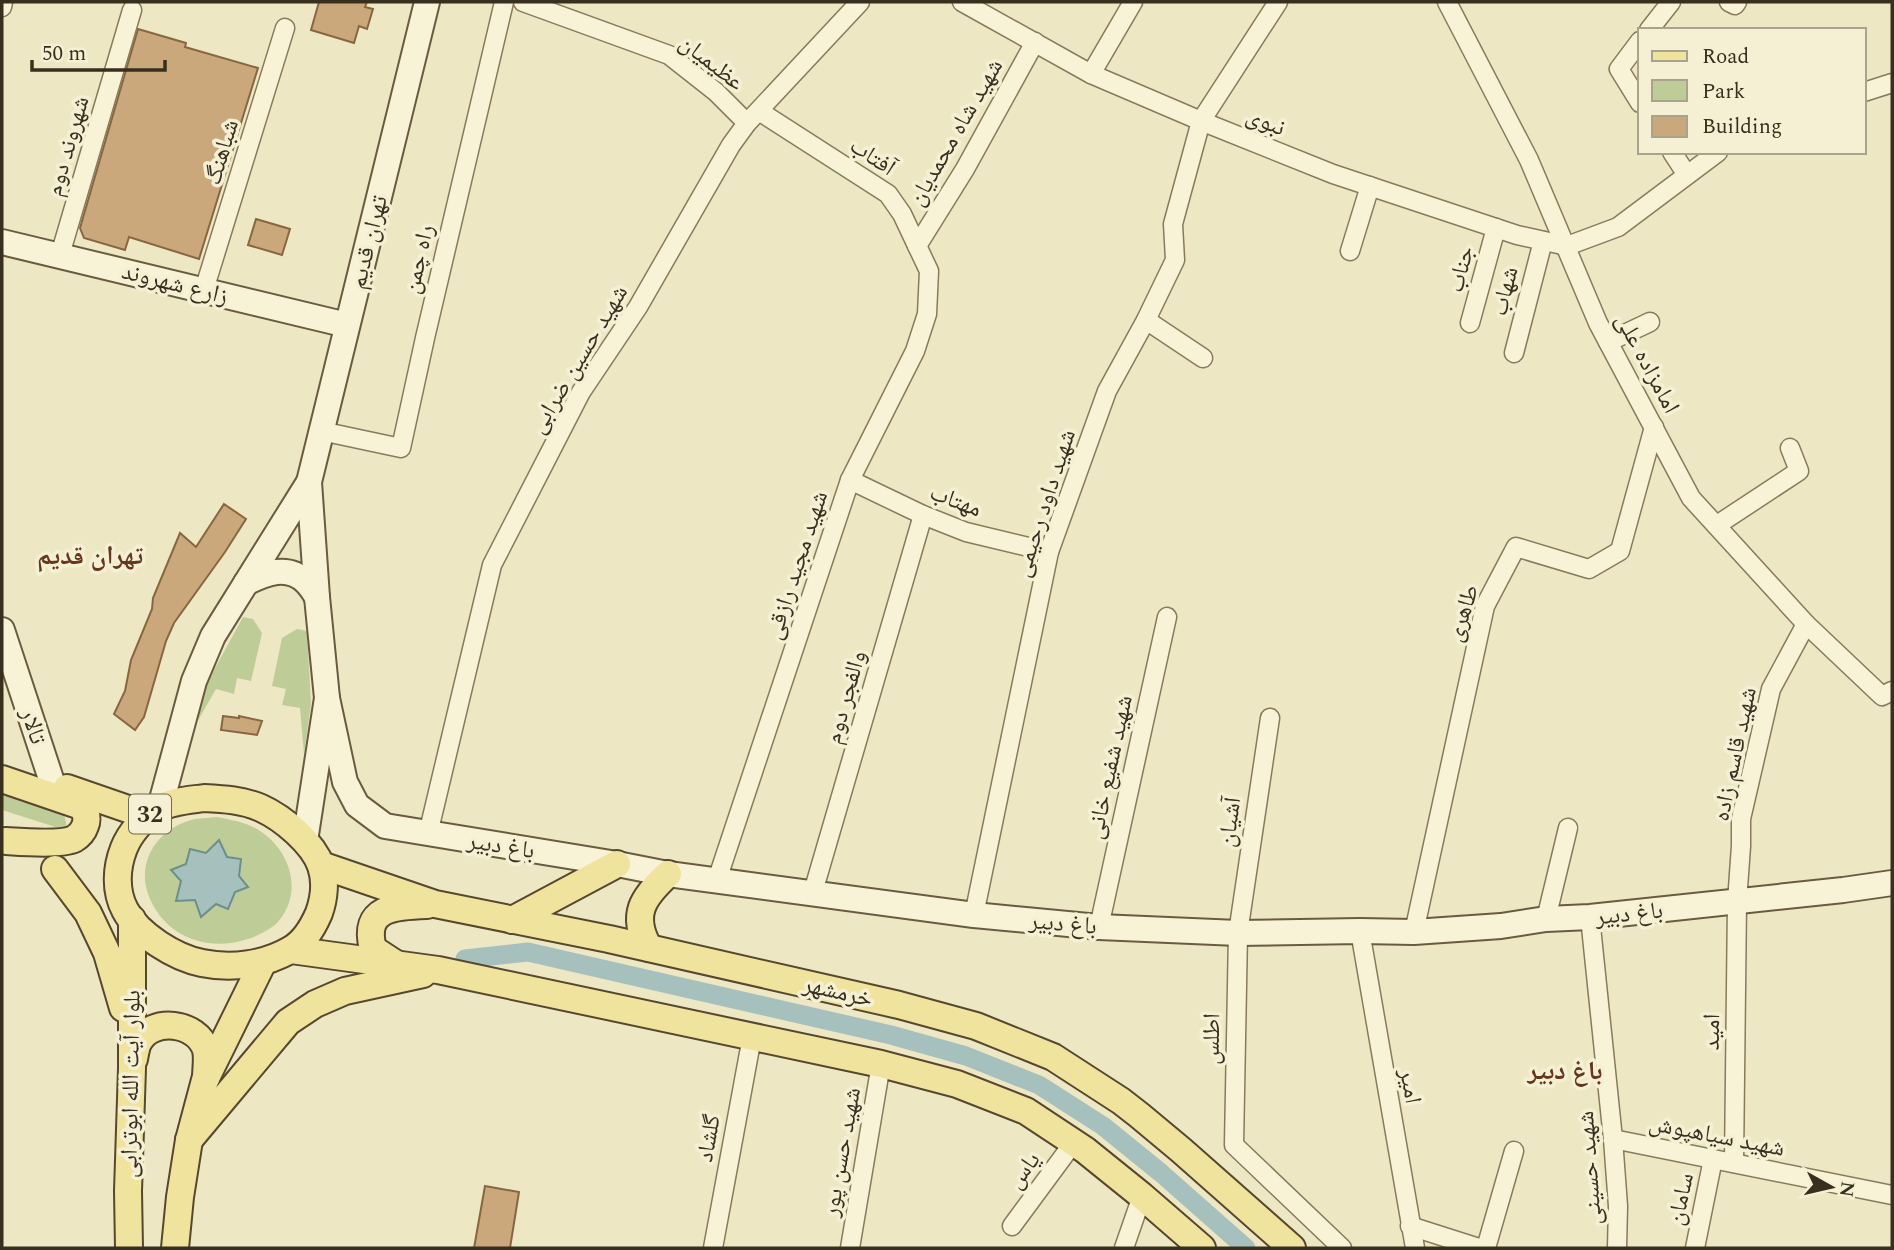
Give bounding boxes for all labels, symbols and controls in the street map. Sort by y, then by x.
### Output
street label: عظیمیان [671,26,752,100]
scale bar [32,28,164,72]
legend [1638,28,1866,154]
text: 50 m [42,38,86,70]
text: Road [1702,41,1749,73]
street label: شهید شاه محمدیان [899,52,1013,213]
text: Park [1702,76,1746,108]
street label: شهروند دوم [36,92,99,201]
street label: نبوی [1240,98,1291,146]
text: Building [1702,111,1782,143]
street label: شباهنگ [195,115,249,189]
street label: آفتاب [842,128,904,186]
street label: تهران قدیم [340,192,398,293]
street label: راه چمن [394,221,444,297]
street label: جناب [1438,242,1484,297]
street label: زارع شهروند [118,253,232,315]
street label: شهاب [1482,263,1528,320]
street label: شهید حسین ضرابی [520,278,638,441]
street label: امامزاده علی [1606,307,1689,420]
street label: شهید داود رحیمی [1004,425,1086,582]
street label: مهتاب [924,475,987,527]
street label: شهید مجید رازقی [756,486,838,644]
district label: تهران قدیم [37,536,143,576]
street label: طاهری [1437,580,1489,647]
street label: والفجر دوم [815,646,876,748]
street label: شهید قاسم زاده [1703,684,1767,825]
street label: شهید شفیع خانی [1077,692,1143,843]
street label: تالار [10,703,56,749]
road number: 32 [129,794,171,834]
street label: آشیان [1209,794,1251,850]
street label: باغ دبیر [463,823,537,869]
street label: باغ دبیر [1592,893,1665,936]
street label: باغ دبیر [1026,903,1098,945]
street label: خرمشهر [798,966,876,1017]
street label: بلوار آیت الله ابوترابی [111,990,151,1178]
street label: اطلس [1194,1013,1230,1065]
street label: امید [1694,1013,1730,1051]
district label: باغ دبیر [1527,1051,1602,1091]
street label: امیر [1389,1065,1431,1107]
street label: شهید حسن پور [813,1085,871,1221]
street label: شهید سیاهپوش [1646,1105,1788,1167]
street label: شهید حسینی [1568,1110,1612,1226]
street label: گلشاد [687,1111,731,1165]
street label: یاس [998,1144,1050,1197]
north arrow [1796,1152,1866,1222]
street label: سامان [1658,1170,1704,1229]
text: N [1831,1179,1862,1199]

